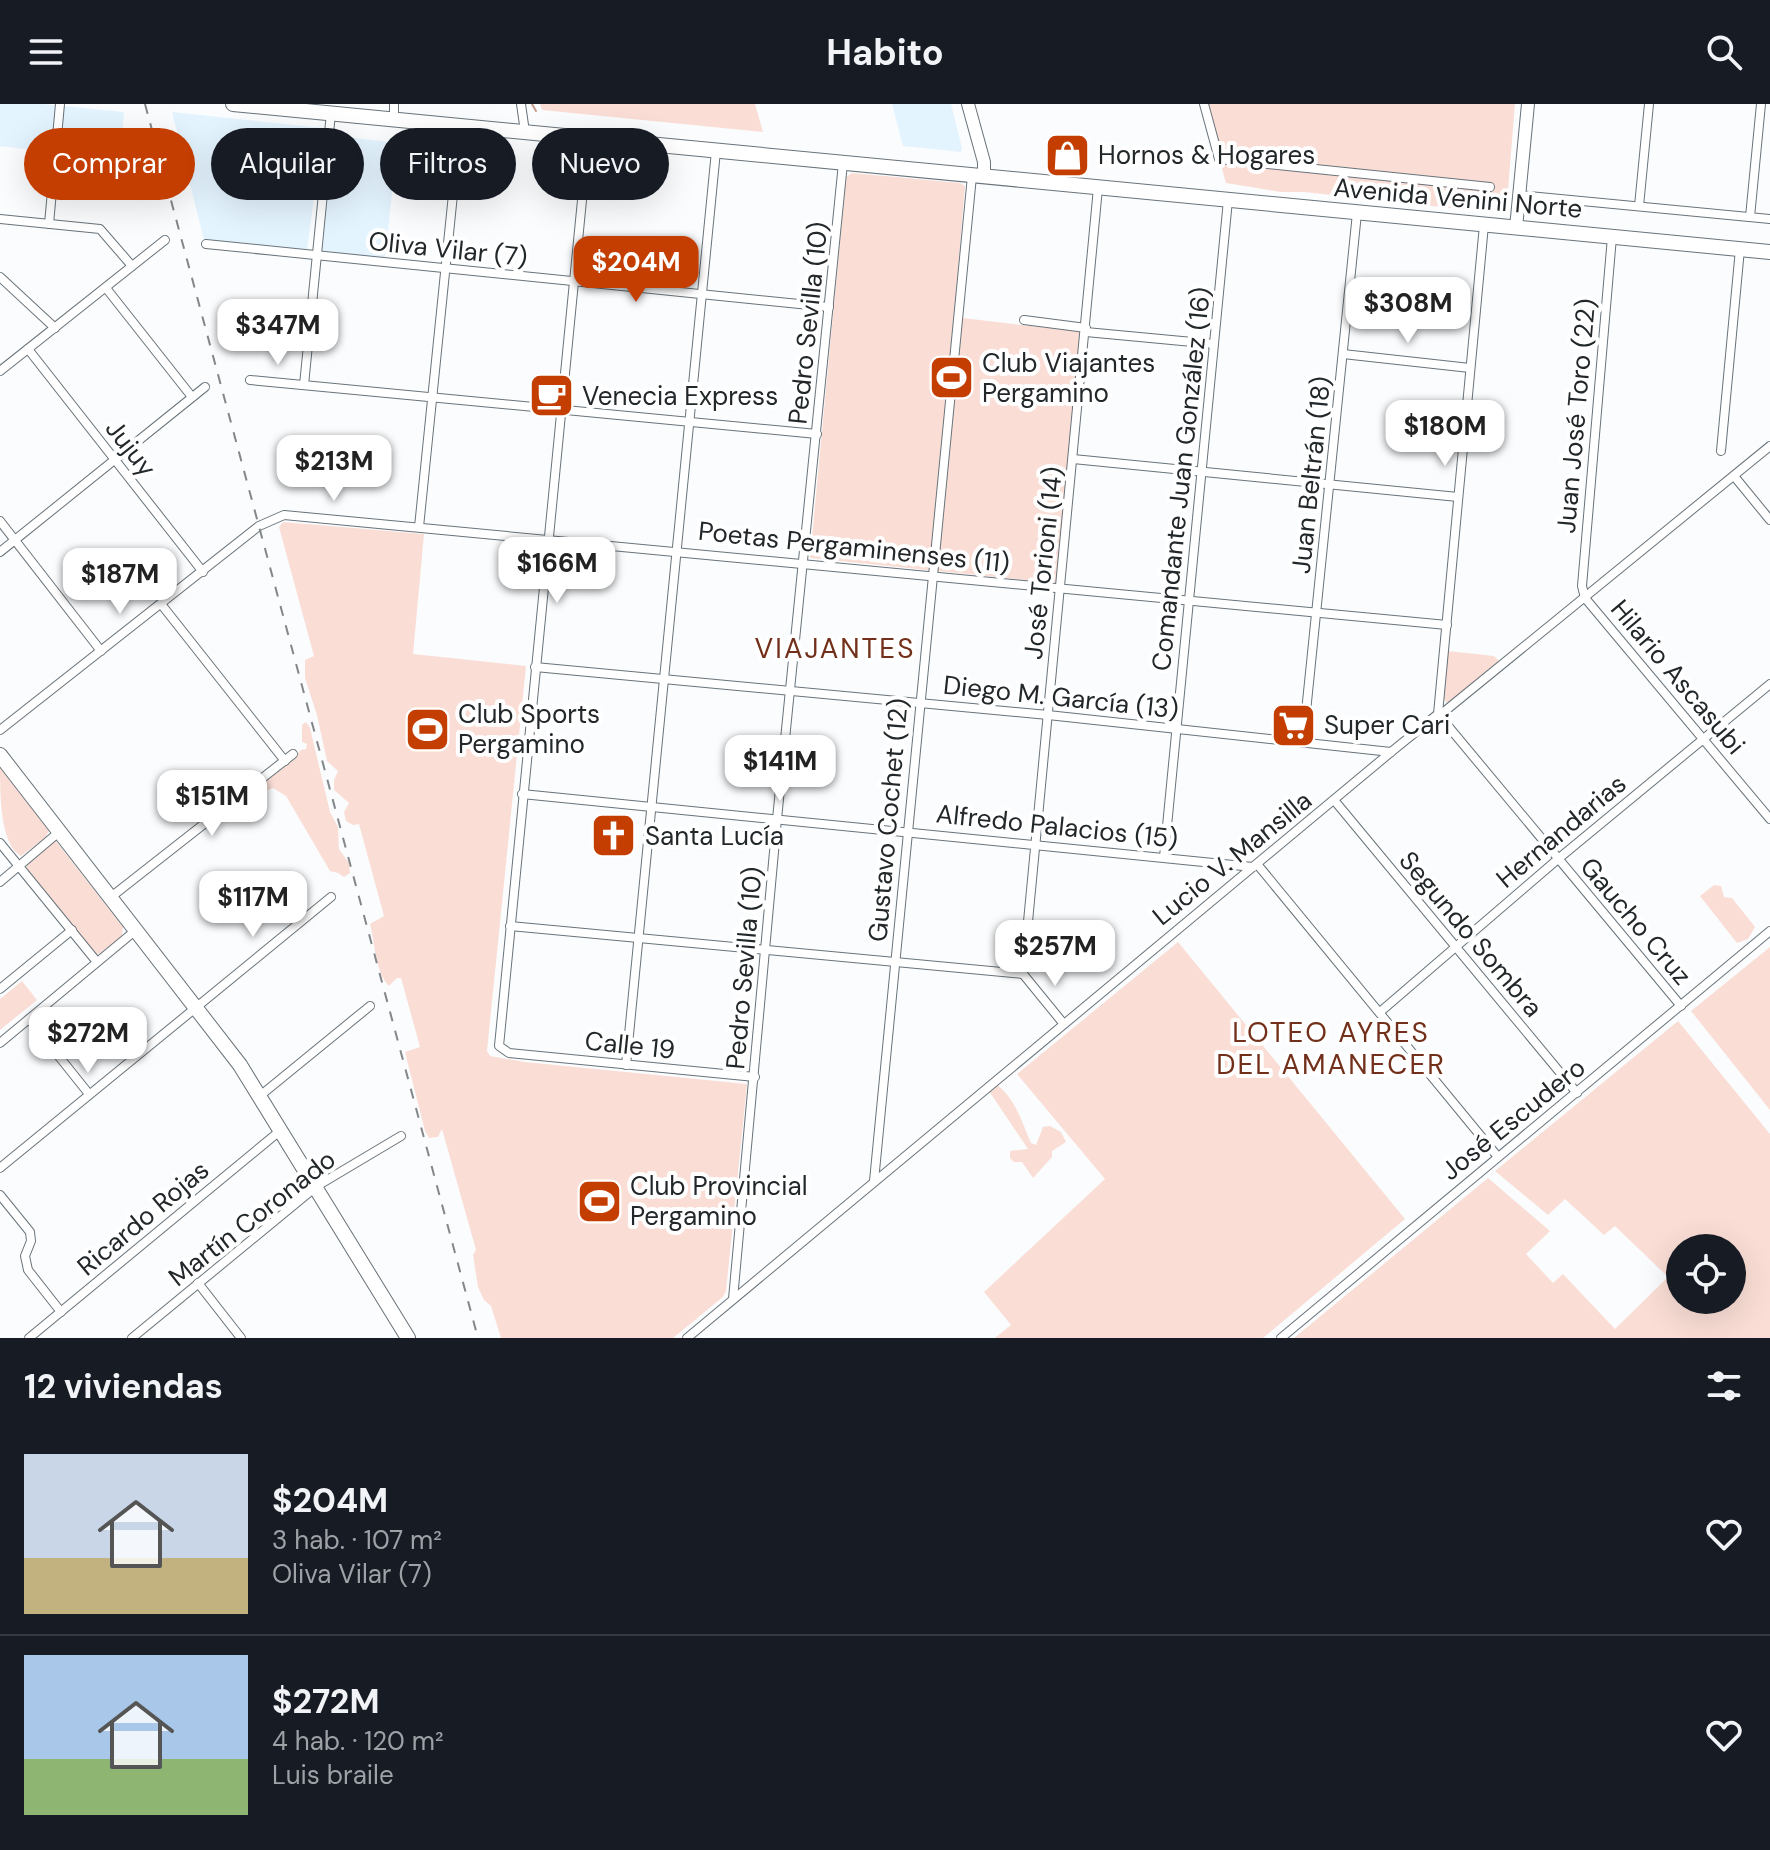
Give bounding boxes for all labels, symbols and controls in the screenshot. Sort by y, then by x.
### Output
text: Habito [826,29,944,76]
icon: menu [24,30,68,74]
icon: search [1702,30,1746,74]
chip: Comprar [24,128,195,200]
chip: Alquilar [211,128,364,200]
chip: Filtros [380,128,516,200]
chip: Nuevo [532,128,669,200]
shop icon: Hornos & Hogares [1043,131,1091,179]
place label: Hornos & Hogares [1098,138,1315,172]
street label: Avenida Venini Norte [1332,170,1584,226]
street label: Pedro Sevilla (10) [780,220,836,426]
street label: Oliva Vilar (7) [367,224,529,274]
pin: $204M [580,236,692,304]
text: $204M [592,245,680,279]
pin: $308M [1352,277,1464,345]
street label: Comandante Juan González (16) [1144,285,1218,673]
text: $308M [1363,286,1453,320]
street label: Juan José Toro (22) [1549,297,1603,535]
pin: $347M [222,299,334,367]
text: $347M [235,308,321,342]
place label: Club Viajantes Pergamino [982,346,1155,410]
sports icon: Club Viajantes Pergamino [927,354,975,402]
cafe icon: Venecia Express [527,372,575,420]
street label: Juan Beltrán (18) [1284,375,1338,575]
place label: Venecia Express [582,379,778,413]
pin: $180M [1389,400,1501,468]
text: $180M [1404,409,1486,443]
street label: Jujuy [98,412,164,484]
pin: $213M [278,435,390,503]
text: $213M [295,444,373,478]
street label: José Torioni (14) [1016,465,1070,661]
street label: Poetas Pergaminenses (11) [697,514,1011,580]
pin: $166M [501,537,613,605]
text: $166M [516,546,598,580]
pin: $187M [64,548,176,616]
text: $187M [81,557,159,591]
street label: Hilario Ascasubi [1603,593,1753,761]
district label: VIAJANTES [755,630,915,667]
street label: Diego M. García (13) [942,668,1180,726]
place label: Club Sports Pergamino [458,697,600,761]
street label: Gustavo Cochet (12) [860,697,916,943]
supermarket icon: Super Cari [1269,701,1317,749]
sports icon: Club Sports Pergamino [403,705,451,753]
place label: Super Cari [1324,708,1450,742]
pin: $141M [724,735,836,803]
text: $141M [743,744,817,778]
street label: Hernandarias [1489,767,1633,895]
pin: $151M [156,770,268,838]
text: $151M [175,779,249,813]
street label: Lucio V. Mansilla [1145,783,1319,933]
street label: Alfredo Palacios (15) [934,796,1180,856]
church icon: Santa Lucía [590,812,638,860]
place label: Santa Lucía [645,819,784,853]
street label: Segundo Sombra [1392,844,1550,1024]
street label: Gaucho Cruz [1573,850,1699,992]
street label: Pedro Sevilla (10) [718,865,770,1071]
pin: $117M [197,871,309,939]
text: $117M [217,880,289,914]
pin: $257M [999,920,1111,988]
text: $257M [1013,929,1097,963]
pin: $272M [32,1007,144,1075]
district label: LOTEO AYRES DEL AMANECER [1216,1014,1446,1083]
text: $272M [47,1016,129,1050]
street label: Calle 19 [583,1023,677,1067]
street label: José Escudero [1434,1050,1592,1188]
street label: Martín Coronado [162,1142,342,1294]
street label: Ricardo Rojas [70,1153,216,1283]
place label: Club Provincial Pergamino [630,1169,807,1233]
sports icon: Club Provincial Pergamino [575,1177,623,1225]
map controls [1666,1234,1746,1314]
button: locate [1666,1234,1746,1314]
text: 12 viviendas [24,1364,223,1409]
icon: filters [1702,1364,1746,1408]
text: $204M [272,1478,388,1523]
icon: home [88,1486,184,1582]
icon: heart [1702,1512,1746,1556]
text: 3 hab. · 107 m² [272,1523,442,1557]
text: Oliva Vilar (7) [272,1557,432,1591]
text: $272M [272,1679,380,1724]
icon: home [88,1687,184,1783]
icon: heart [1702,1713,1746,1757]
text: 4 hab. · 120 m² [272,1724,443,1758]
text: Luis braile [272,1758,394,1792]

